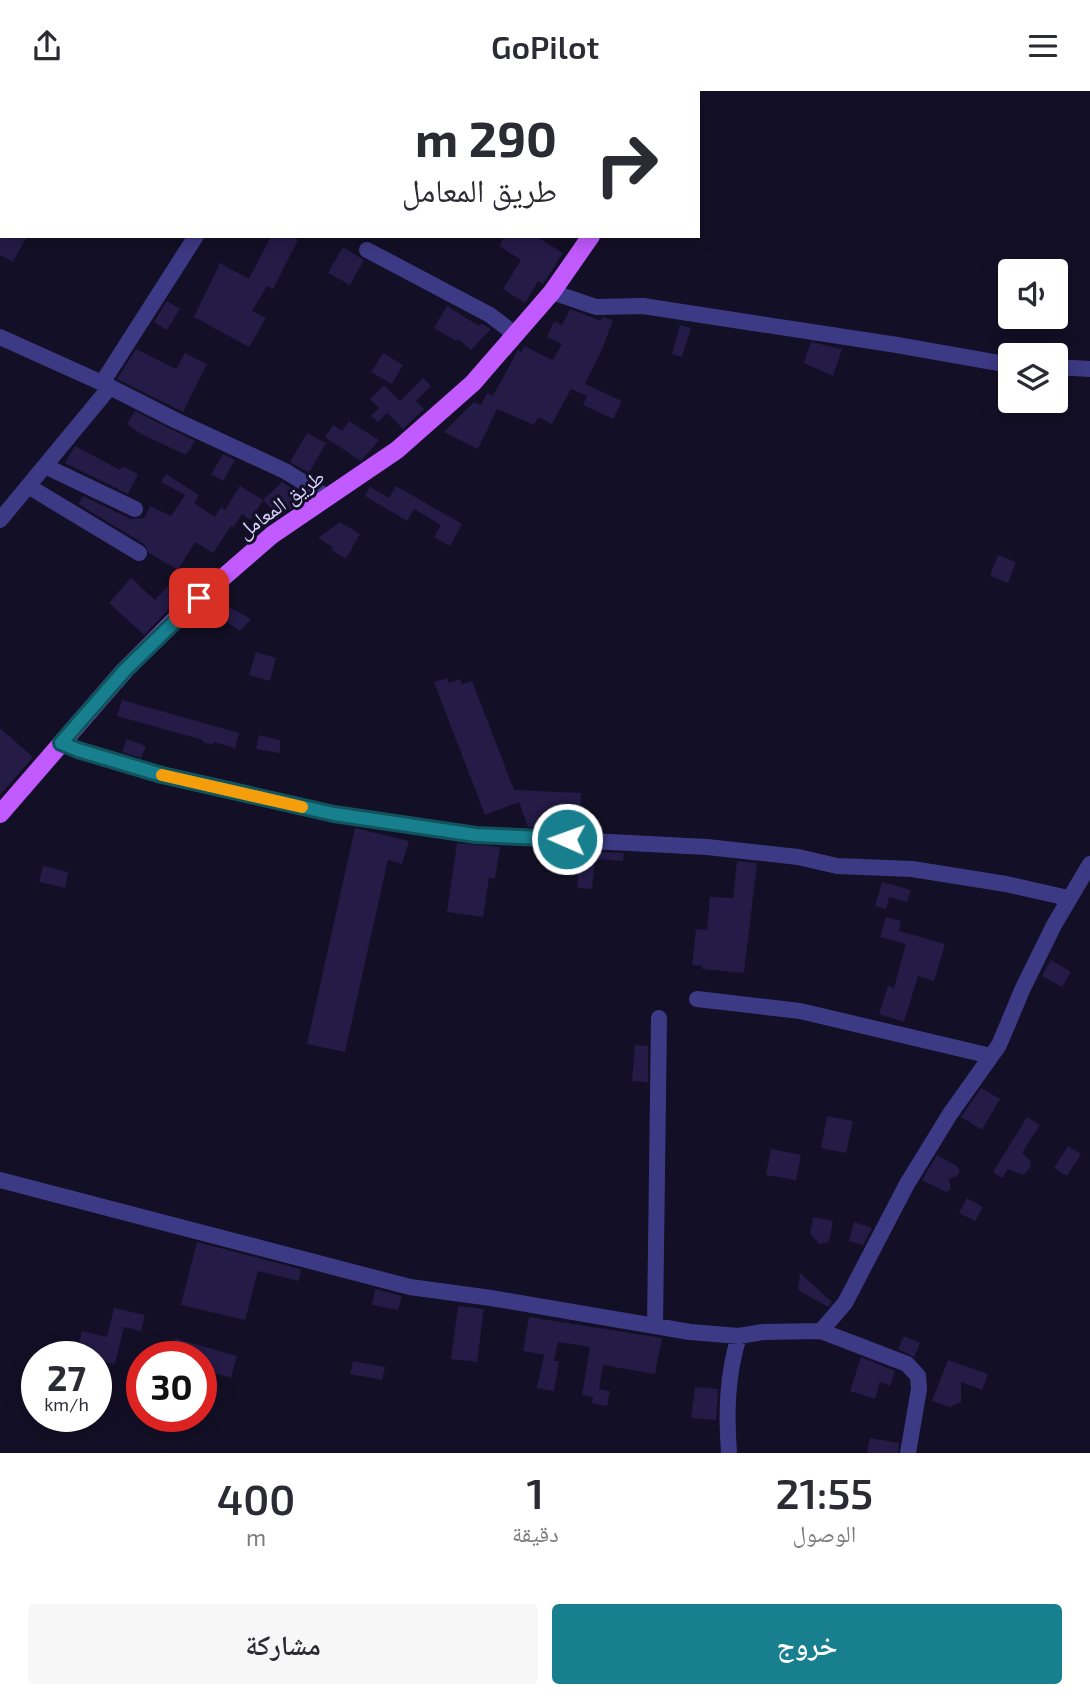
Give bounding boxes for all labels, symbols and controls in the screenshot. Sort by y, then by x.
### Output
icon: share [28,27,66,65]
text: GoPilot [491,27,599,65]
icon: menu [1024,27,1062,65]
text: 290 m [415,108,557,167]
icon: right [581,119,672,210]
text: طريق المعامل [402,170,557,208]
map controls [998,259,1068,413]
button: sound [998,259,1068,329]
button: layers [998,343,1068,413]
street label: طريق المعامل [232,463,330,544]
pin [169,568,229,628]
icon: arrive [180,579,218,617]
position arrow [530,802,604,876]
speed limit sign: 30 [126,1341,217,1432]
text: 27 [47,1356,86,1398]
text: km/h [44,1393,89,1415]
text: 1 [527,1467,544,1517]
text: 21:55 [775,1467,873,1517]
text: 400 [217,1473,295,1523]
text: دقيقة [512,1519,559,1547]
text: الوصول [793,1519,856,1547]
text: m [246,1523,266,1551]
button: مشاركة [28,1604,538,1684]
button: خروج [552,1604,1062,1684]

